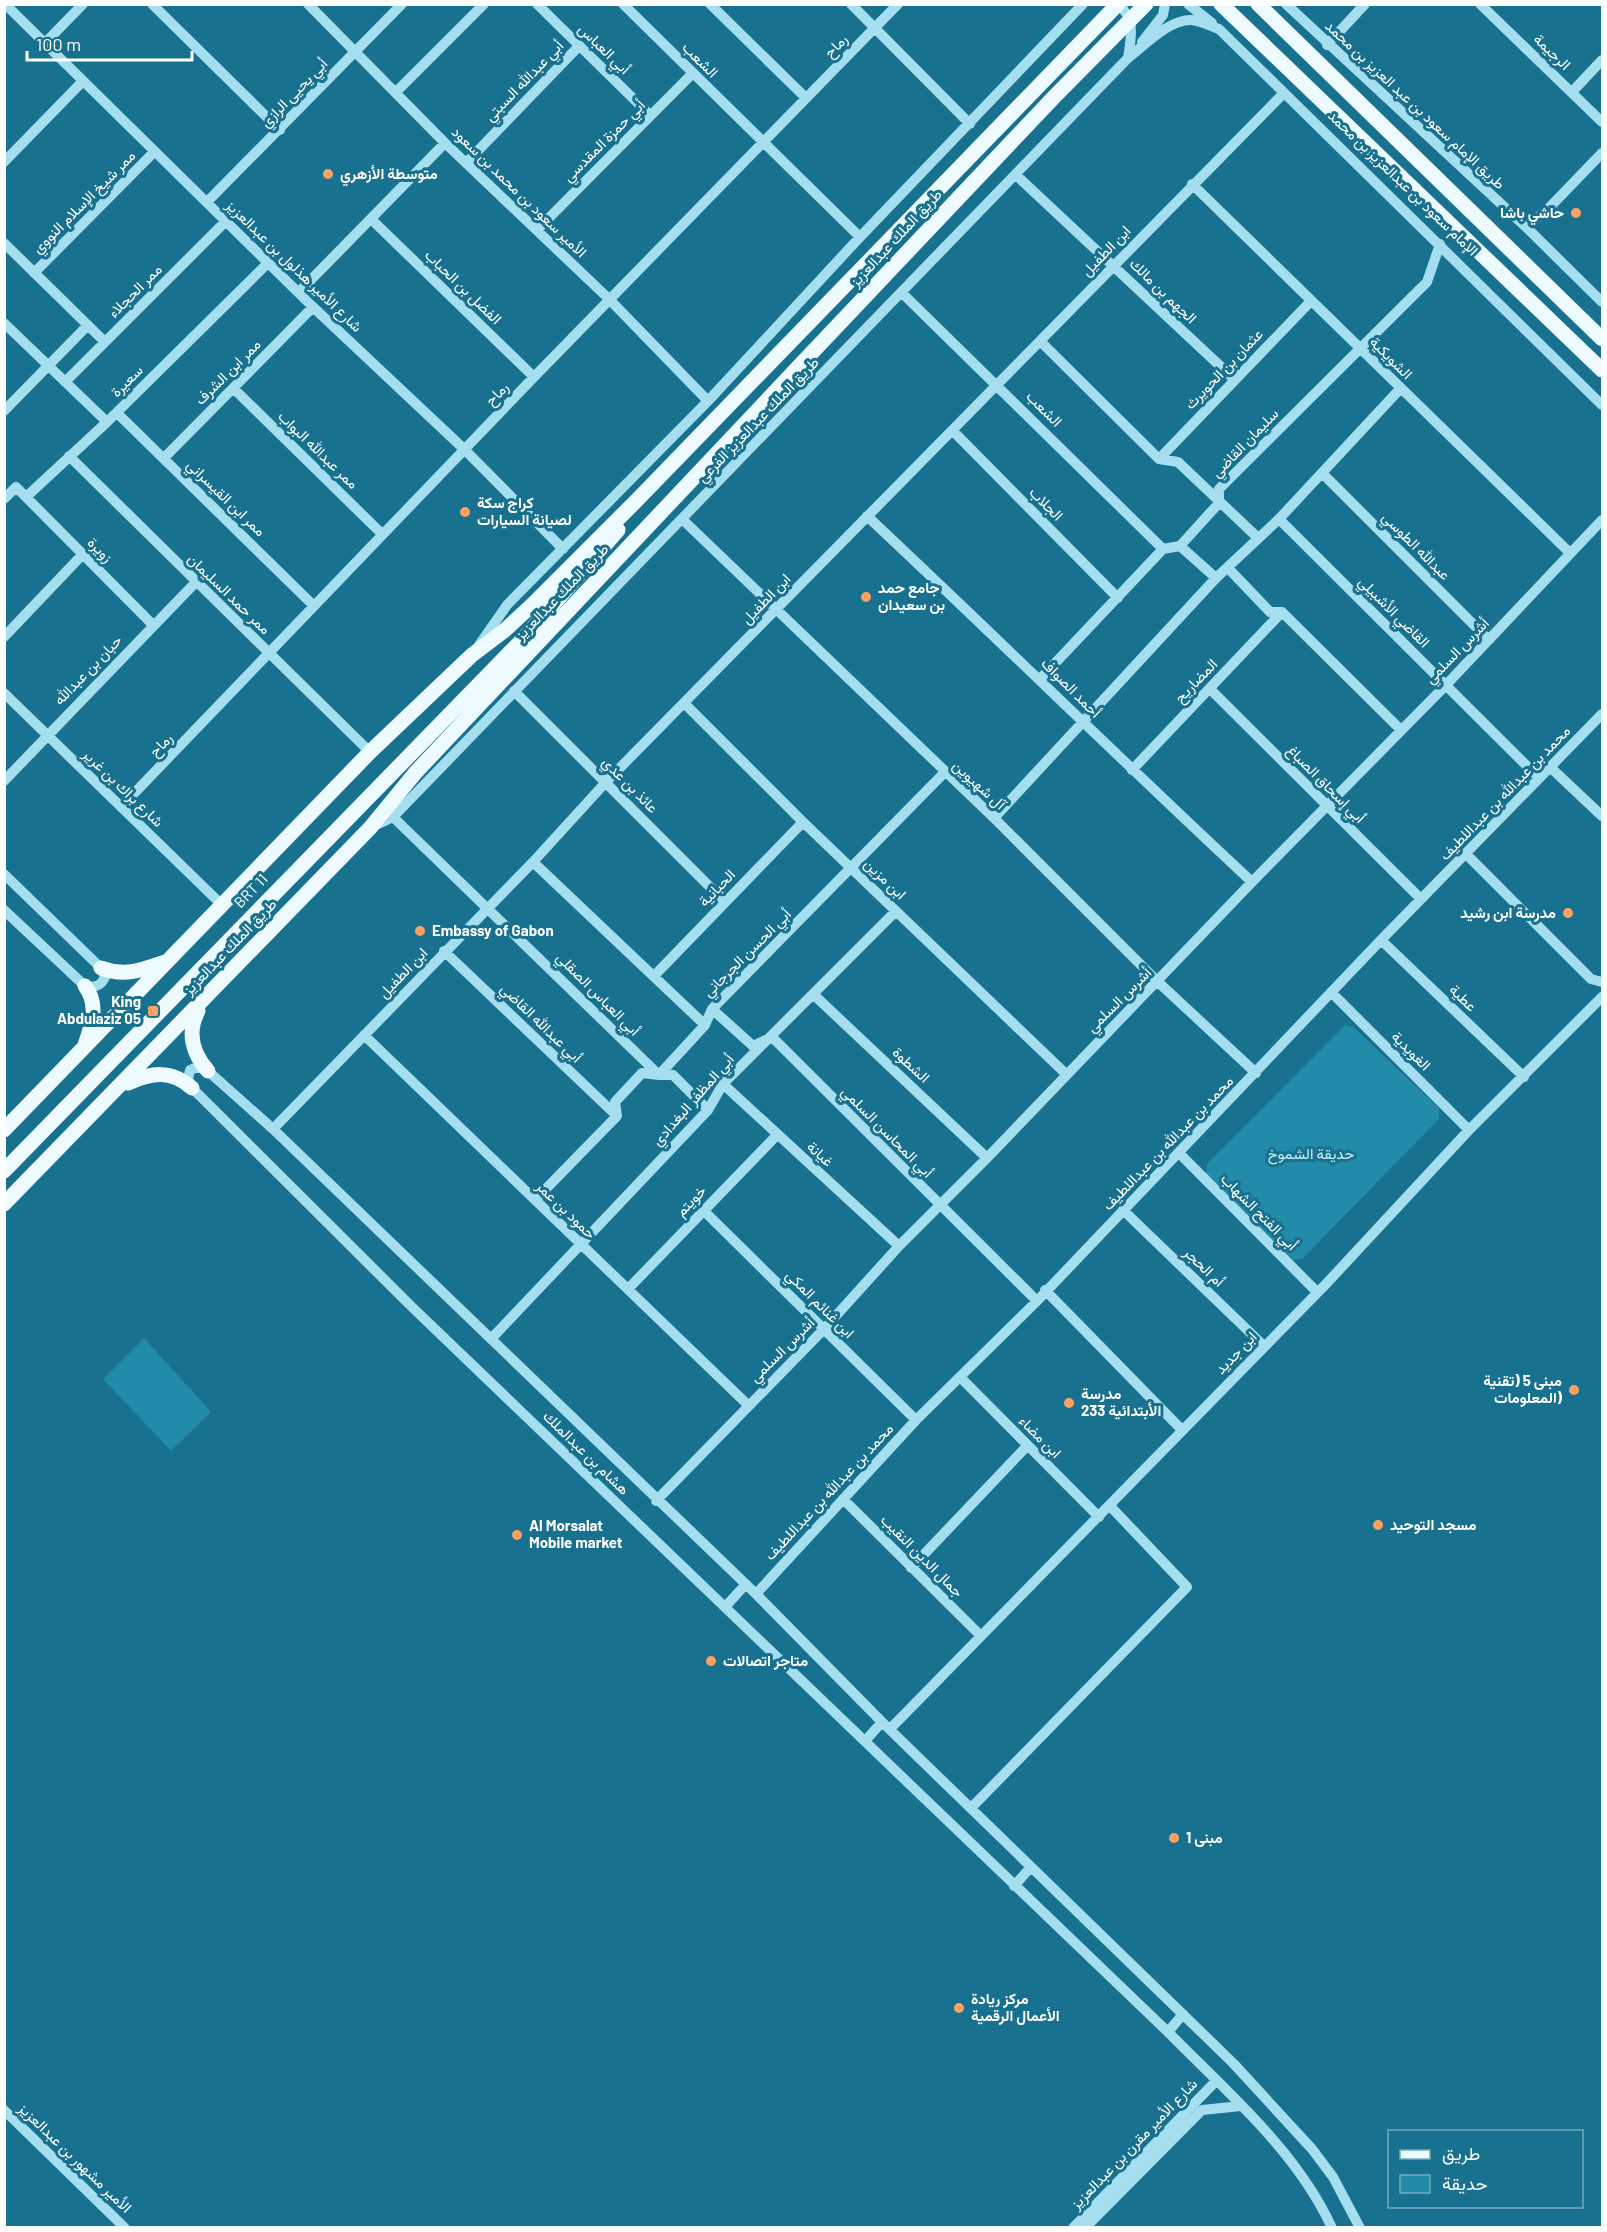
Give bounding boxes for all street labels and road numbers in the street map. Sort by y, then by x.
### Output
street label: طريق الإمام سعود بن عبد العزيز بن محمد [1321,16,1510,194]
street label: أبي العباس [571,19,635,81]
street label: الرجيمة [1530,29,1575,74]
street label: رماح [820,30,853,63]
street label: أبي عبدالله السبتي [480,36,570,128]
street label: الشعب [678,38,722,82]
street label: أبي يحيى الرازي [256,54,335,134]
street label: أبي حمزة المقدسي [559,95,652,189]
street label: الإمام سعود بن عبدالعزيز بن محمد [1324,106,1482,260]
street label: الأمير سعود بن محمد بن سعود [447,122,591,262]
street label: ممر شيخ الإسلام النووي [28,146,142,260]
street label: طريق الملك عبدالعزيز [845,185,947,292]
street label: شارع الأمير هذلول بن عبدالعزيز [220,195,367,337]
street label: ابن الطفيل [1077,221,1135,281]
street label: الفضل بن الحباب [420,245,506,329]
street label: الجهم بن مالك [1125,254,1201,328]
street label: ممر الحجلاء [104,260,166,322]
street label: عثمان بن الحويرث [1180,324,1268,414]
street label: الشويكية [1366,332,1417,383]
street label: ممر ابن الشرف [191,335,265,409]
street label: طريق الملك عبدالعزيز الفرعي [693,353,826,489]
street label: سعيرة [106,360,147,401]
street label: رماح [481,378,514,411]
street label: الشعب [1022,387,1066,431]
street label: سليمان القاضي [1207,404,1285,484]
street label: ممر عبدالله البواب [274,406,363,493]
street label: ممر ابن القيسراني [180,455,270,543]
street label: الجلاب [1025,483,1067,525]
street label: عبدالله الطوسي [1375,507,1455,587]
street label: زويرة [84,533,117,566]
street label: طريق الملك عبدالعزيز [510,539,613,645]
street label: ممر حمد السليمان [184,549,275,638]
street label: ابن الطفيل [737,569,795,629]
street label: القاضي الأشبيلي [1352,572,1434,654]
street label: أشرس السلمي [1420,613,1496,690]
street label: حبان بن عبدالله [49,631,127,709]
street label: أحمد الصواف [1037,654,1106,722]
street label: المضاريح [1170,655,1223,708]
street label: محمد بن عبدالله بن عبداللطيف [1435,721,1575,865]
street label: رماح [145,729,178,762]
street label: أبي إسحاق الصباغ [1280,740,1370,830]
street label: شارع براك بن غرير [77,744,168,832]
street label: عائذ بن عدي [595,752,663,820]
street label: آل شهيوين [948,756,1011,815]
street label: ابن مزين [860,854,910,904]
street label: الحبانية [694,865,739,910]
street label: BRT 11 [230,869,271,911]
street label: طريق الملك عبدالعزيز [178,894,281,1000]
street label: أبي الحسن الجرجاني [699,904,798,1004]
street label: ابن الطفيل [374,943,432,1003]
street label: أبي العباس الصقلي [550,948,645,1043]
street label: أشرس السلمي [1082,963,1158,1039]
street label: أبي عبدالله القاضي [494,979,587,1070]
street label: عطية [1446,980,1481,1015]
street label: الغويدية [1388,1027,1435,1074]
street label: الشطوة [889,1043,934,1087]
street label: أبي المظفر البغدادي [648,1049,741,1152]
street label: محمد بن عبدالله بن عبداللطيف [1098,1071,1238,1215]
street label: أبي المحاسن السلمي [835,1082,938,1185]
street label: غيانة [803,1137,838,1171]
street label: أبي الفتح الشهاب [1214,1169,1302,1257]
street label: حمود بن عمر [531,1176,600,1244]
street label: خويتم [671,1181,711,1221]
street label: أم الحجر [1179,1242,1229,1292]
street label: ابن غنائم المكي [779,1265,859,1345]
street label: أشرس السلمي [745,1313,821,1389]
street label: ابن جديد [1211,1327,1261,1379]
street label: هشام بن عبدالملك [538,1407,634,1499]
street label: ابن مضاء [1014,1411,1066,1463]
street label: محمد بن عبدالله بن عبداللطيف [760,1419,898,1565]
street label: جمال الدين النقيب [876,1510,968,1602]
street label: شارع الأمير مقرن بن عبدالعزيز [1066,2074,1203,2215]
street label: الأمير مشهور بن عبدالعزيز [13,2098,136,2217]

